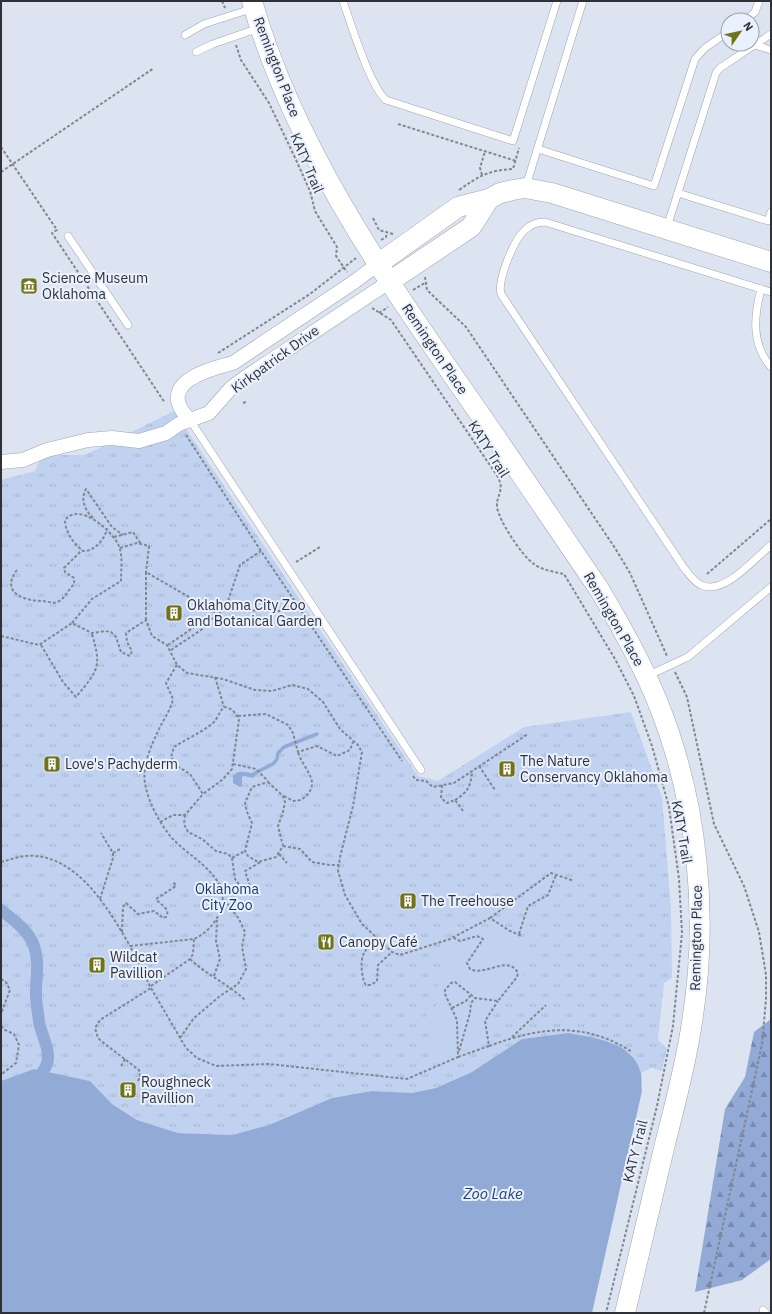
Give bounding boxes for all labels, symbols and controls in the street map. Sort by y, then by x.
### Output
north arrow [720,12,760,52]
street label: Remington Place [250,14,304,120]
text: N [740,19,756,34]
street label: KATY Trail [286,130,328,196]
place label: Science Museum Oklahoma [42,269,148,303]
museum icon: Science Museum Oklahoma [19,276,39,296]
street label: Remington Place [398,300,472,398]
street label: Kirkpatrick Drive [228,321,323,397]
street label: KATY Trail [464,417,514,481]
street label: Remington Place [580,569,648,670]
place label: Oklahoma City Zoo and Botanical Garden [187,596,322,630]
building icon: Oklahoma City Zoo and Botanical Garden [164,603,184,623]
place label: The Nature Conservancy Oklahoma [520,752,668,786]
building icon: Love's Pachyderm [42,754,62,774]
place label: Love's Pachyderm [65,755,178,773]
building icon: The Nature Conservancy Oklahoma [497,759,517,779]
street label: KATY Trail [668,799,696,865]
park label: Oklahoma City Zoo [195,880,260,914]
street label: Remington Place [686,885,706,991]
building icon: The Treehouse [398,891,418,911]
place label: The Treehouse [421,892,514,910]
restaurant icon: Canopy Café [316,932,336,952]
place label: Canopy Café [339,933,418,951]
place label: Wildcat Pavillion [110,948,163,982]
building icon: Wildcat Pavillion [87,955,107,975]
place label: Roughneck Pavillion [141,1073,212,1107]
building icon: Roughneck Pavillion [118,1080,138,1100]
street label: KATY Trail [619,1118,652,1184]
water label: Zoo Lake [462,1184,523,1203]

